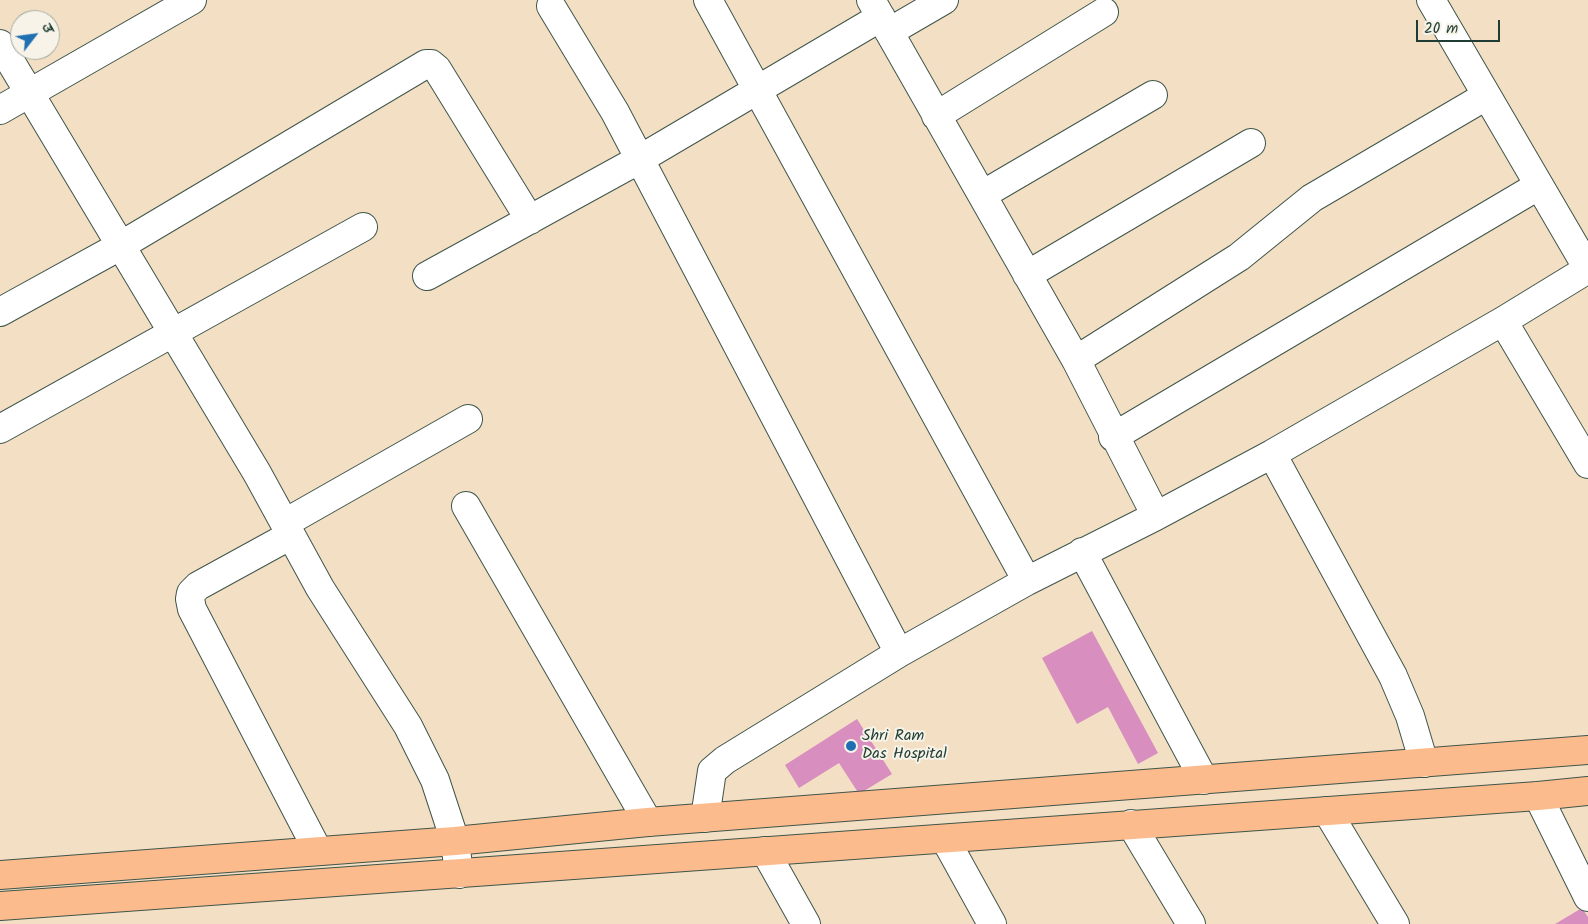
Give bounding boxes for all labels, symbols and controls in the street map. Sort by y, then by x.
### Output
north arrow [10,10,60,60]
scale bar [1418,10,1502,42]
text: 20 m [1424,17,1458,41]
text: उ [35,19,59,37]
place label: Shri Ram Das Hospital [862,727,947,765]
marker: Shri Ram Das Hospital [844,739,858,753]

